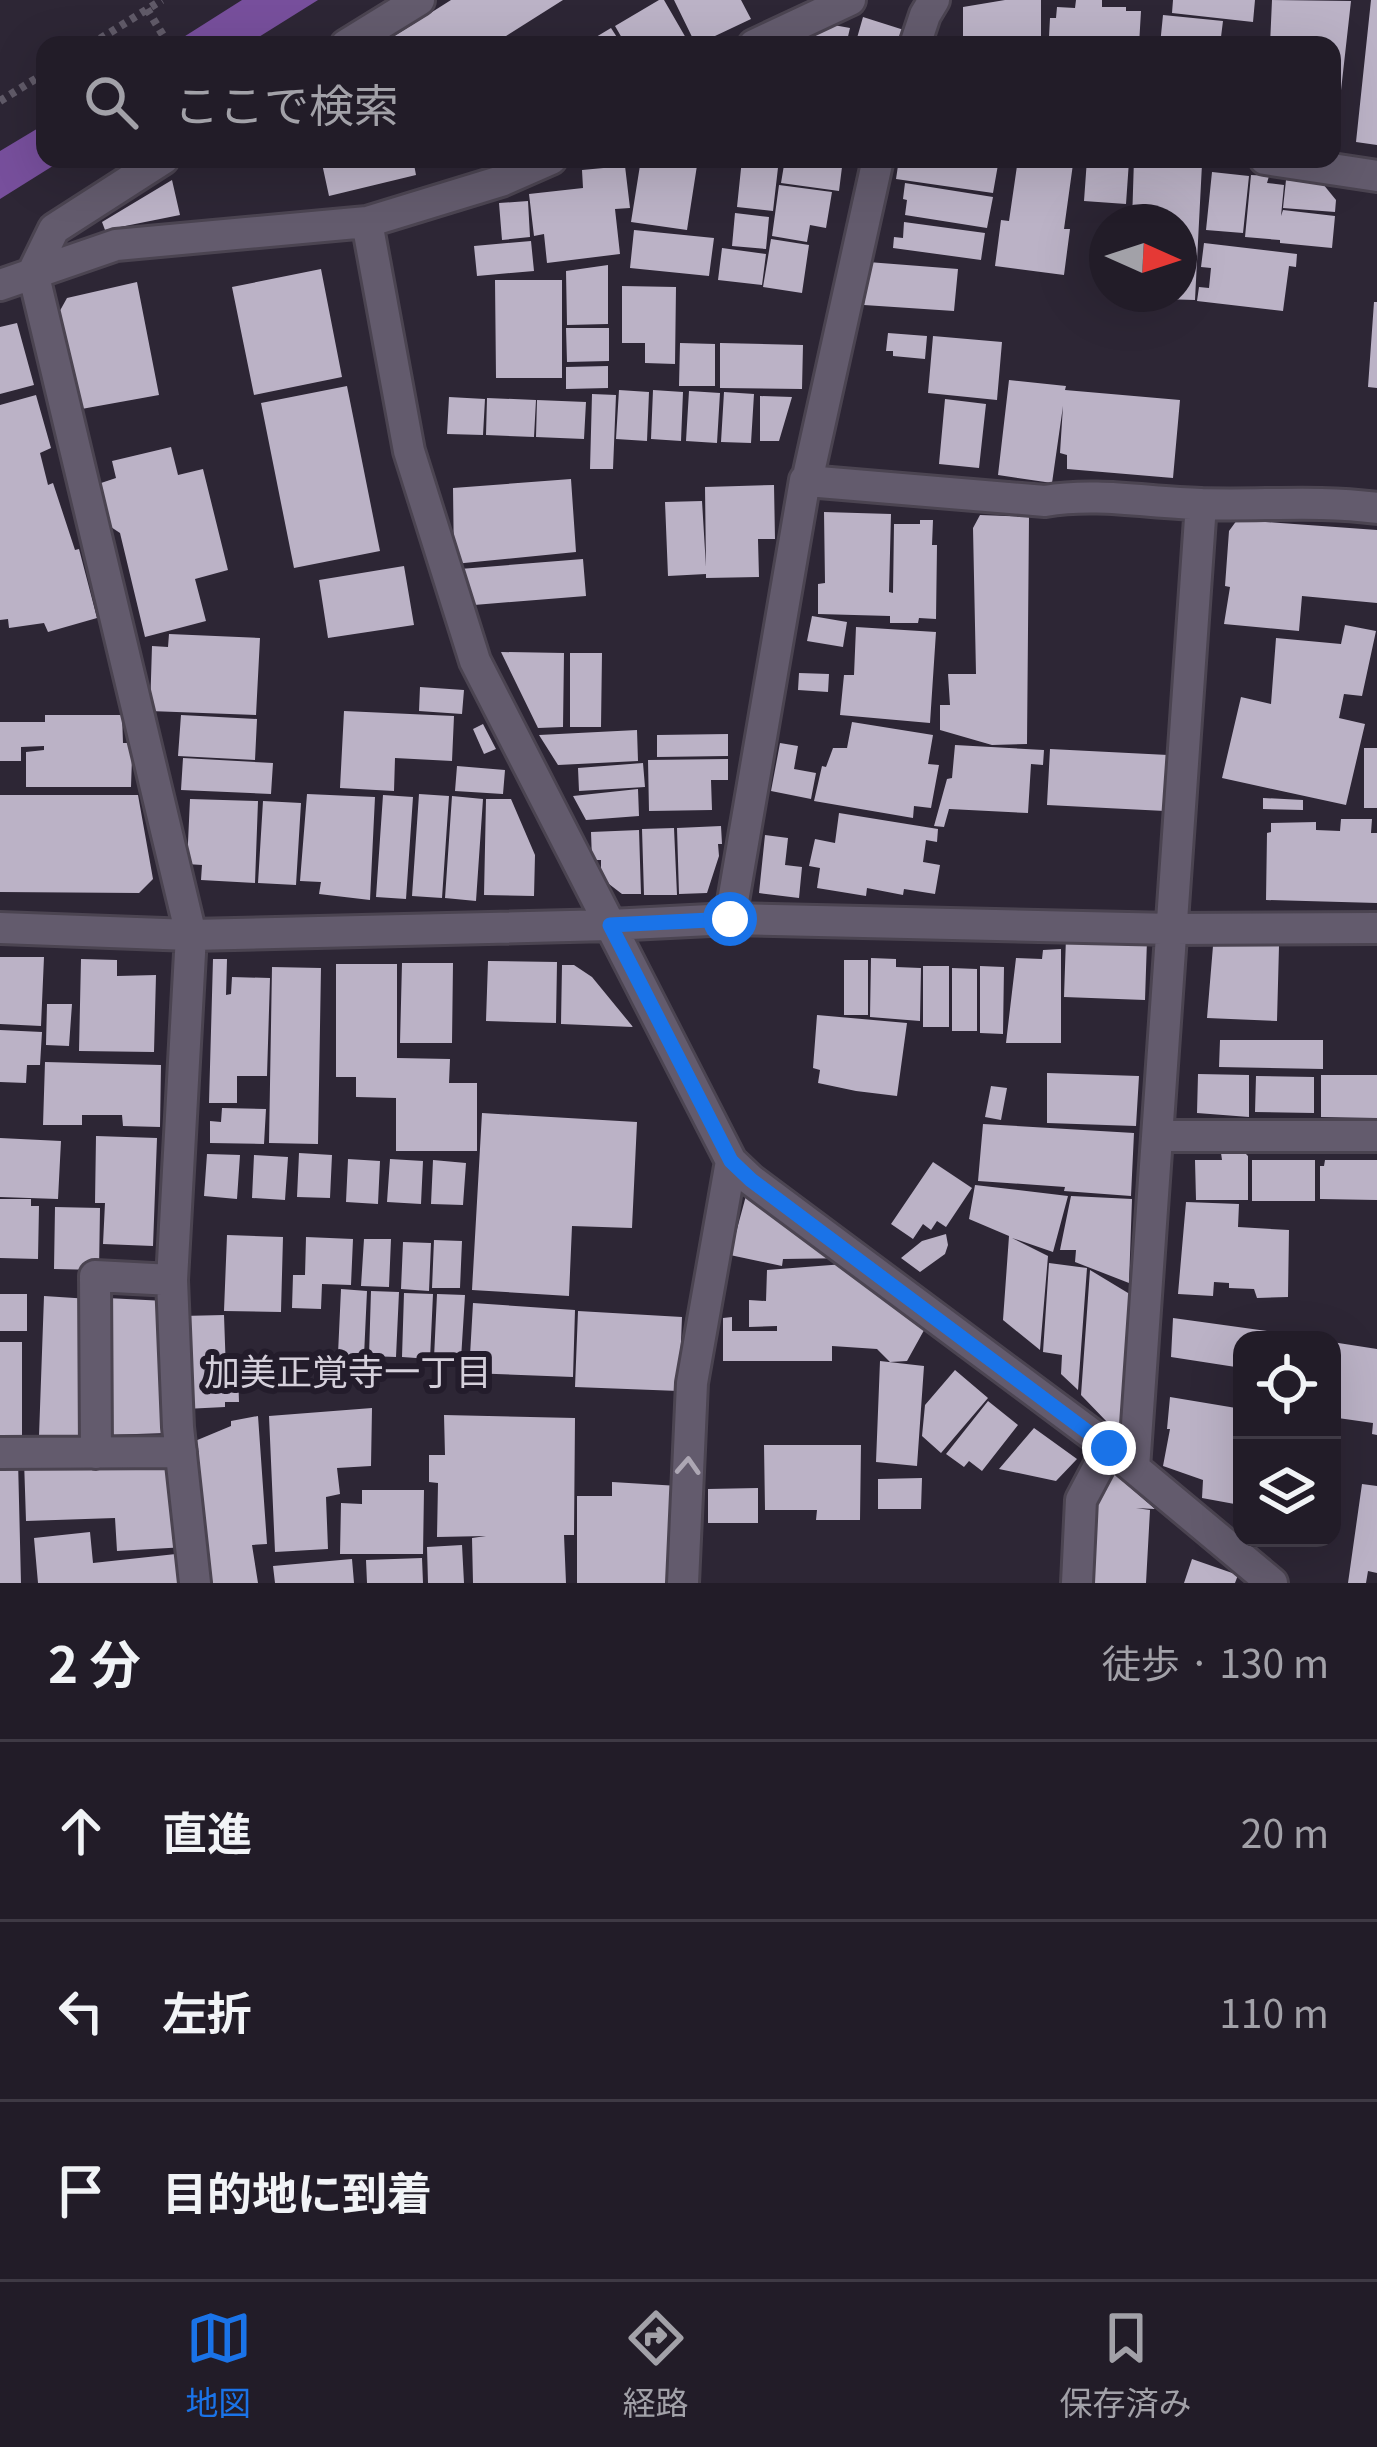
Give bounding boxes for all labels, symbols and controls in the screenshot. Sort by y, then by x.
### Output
search box [36,36,1341,168]
icon: search [78,69,144,135]
text: ここで検索 [174,70,399,135]
north arrow [1089,204,1197,312]
route start [703,892,757,946]
map controls [1233,1331,1341,1547]
button: locate [1233,1331,1341,1439]
district label: 加美正覚寺一丁目 [204,1343,492,1395]
route end [1082,1421,1136,1475]
button: layers [1233,1439,1341,1547]
one-way arrow [675,1456,701,1475]
text: 2 分 [48,1624,141,1698]
text: 徒歩 · 130 m [1102,1633,1329,1689]
icon: ahead [48,1798,114,1864]
text: 直進 [162,1798,252,1863]
text: 20 m [1241,1803,1329,1859]
icon: left [48,1978,114,2044]
text: 左折 [162,1978,252,2043]
text: 110 m [1219,1983,1329,2039]
icon: arrive [48,2158,114,2224]
text: 目的地に到着 [162,2158,432,2223]
tab: 地図 [186,2305,252,2425]
tab: 経路 [623,2305,689,2425]
tab: 保存済み [1060,2305,1192,2425]

